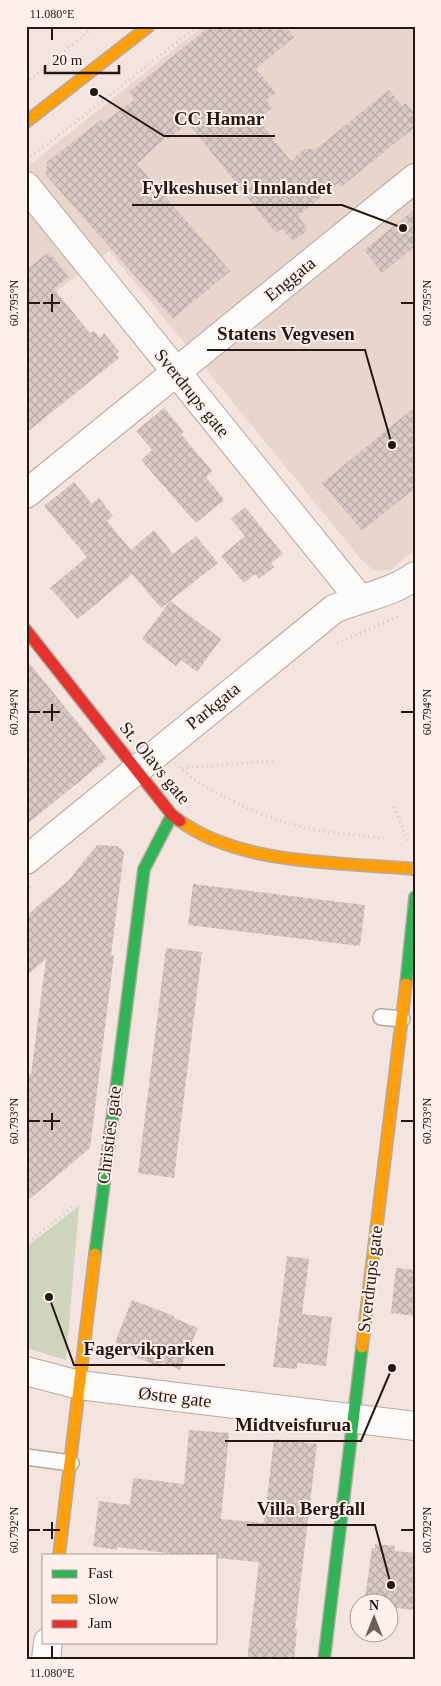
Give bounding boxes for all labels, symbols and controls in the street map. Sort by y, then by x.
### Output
text: 11.080°E [30,7,74,21]
scale bar [45,42,119,74]
text: 20 m [52,52,83,68]
callout: CC Hamar [164,102,275,136]
text: CC Hamar [174,108,265,129]
callout: Fylkeshuset i Innlandet [132,171,342,205]
text: Fylkeshuset i Innlandet [142,177,333,198]
street label: Enggata [261,253,319,305]
text: 60.795°N [7,279,21,326]
text: 60.795°N [420,279,434,326]
callout: Statens Vegvesen [207,316,365,350]
text: Statens Vegvesen [217,323,355,344]
street label: Sverdrups gate [150,345,234,441]
street label: Parkgata [182,678,244,734]
text: 60.794°N [7,688,21,735]
text: 60.794°N [420,688,434,735]
street label: St. Olavs gate [116,718,194,808]
street label: Christies gate [93,1085,125,1185]
text: 60.793°N [7,1097,21,1144]
text: 60.793°N [420,1097,434,1144]
street label: Sverdrups gate [354,1224,386,1334]
callout: Fagervikparken [74,1331,225,1365]
text: Fagervikparken [84,1338,215,1359]
street label: Østre gate [137,1383,213,1411]
callout: Midtveisfurua [225,1407,361,1441]
text: Midtveisfurua [235,1414,352,1435]
callout: Villa Bergfall [247,1491,375,1525]
text: Villa Bergfall [257,1498,365,1519]
text: 60.792°N [7,1506,21,1553]
text: 60.792°N [420,1506,434,1553]
legend [42,1554,218,1644]
text: Fast [88,1565,114,1581]
text: Slow [88,1591,119,1607]
north arrow [348,1594,398,1644]
text: N [369,1598,379,1613]
text: Jam [88,1615,112,1631]
text: 11.080°E [30,1666,74,1680]

